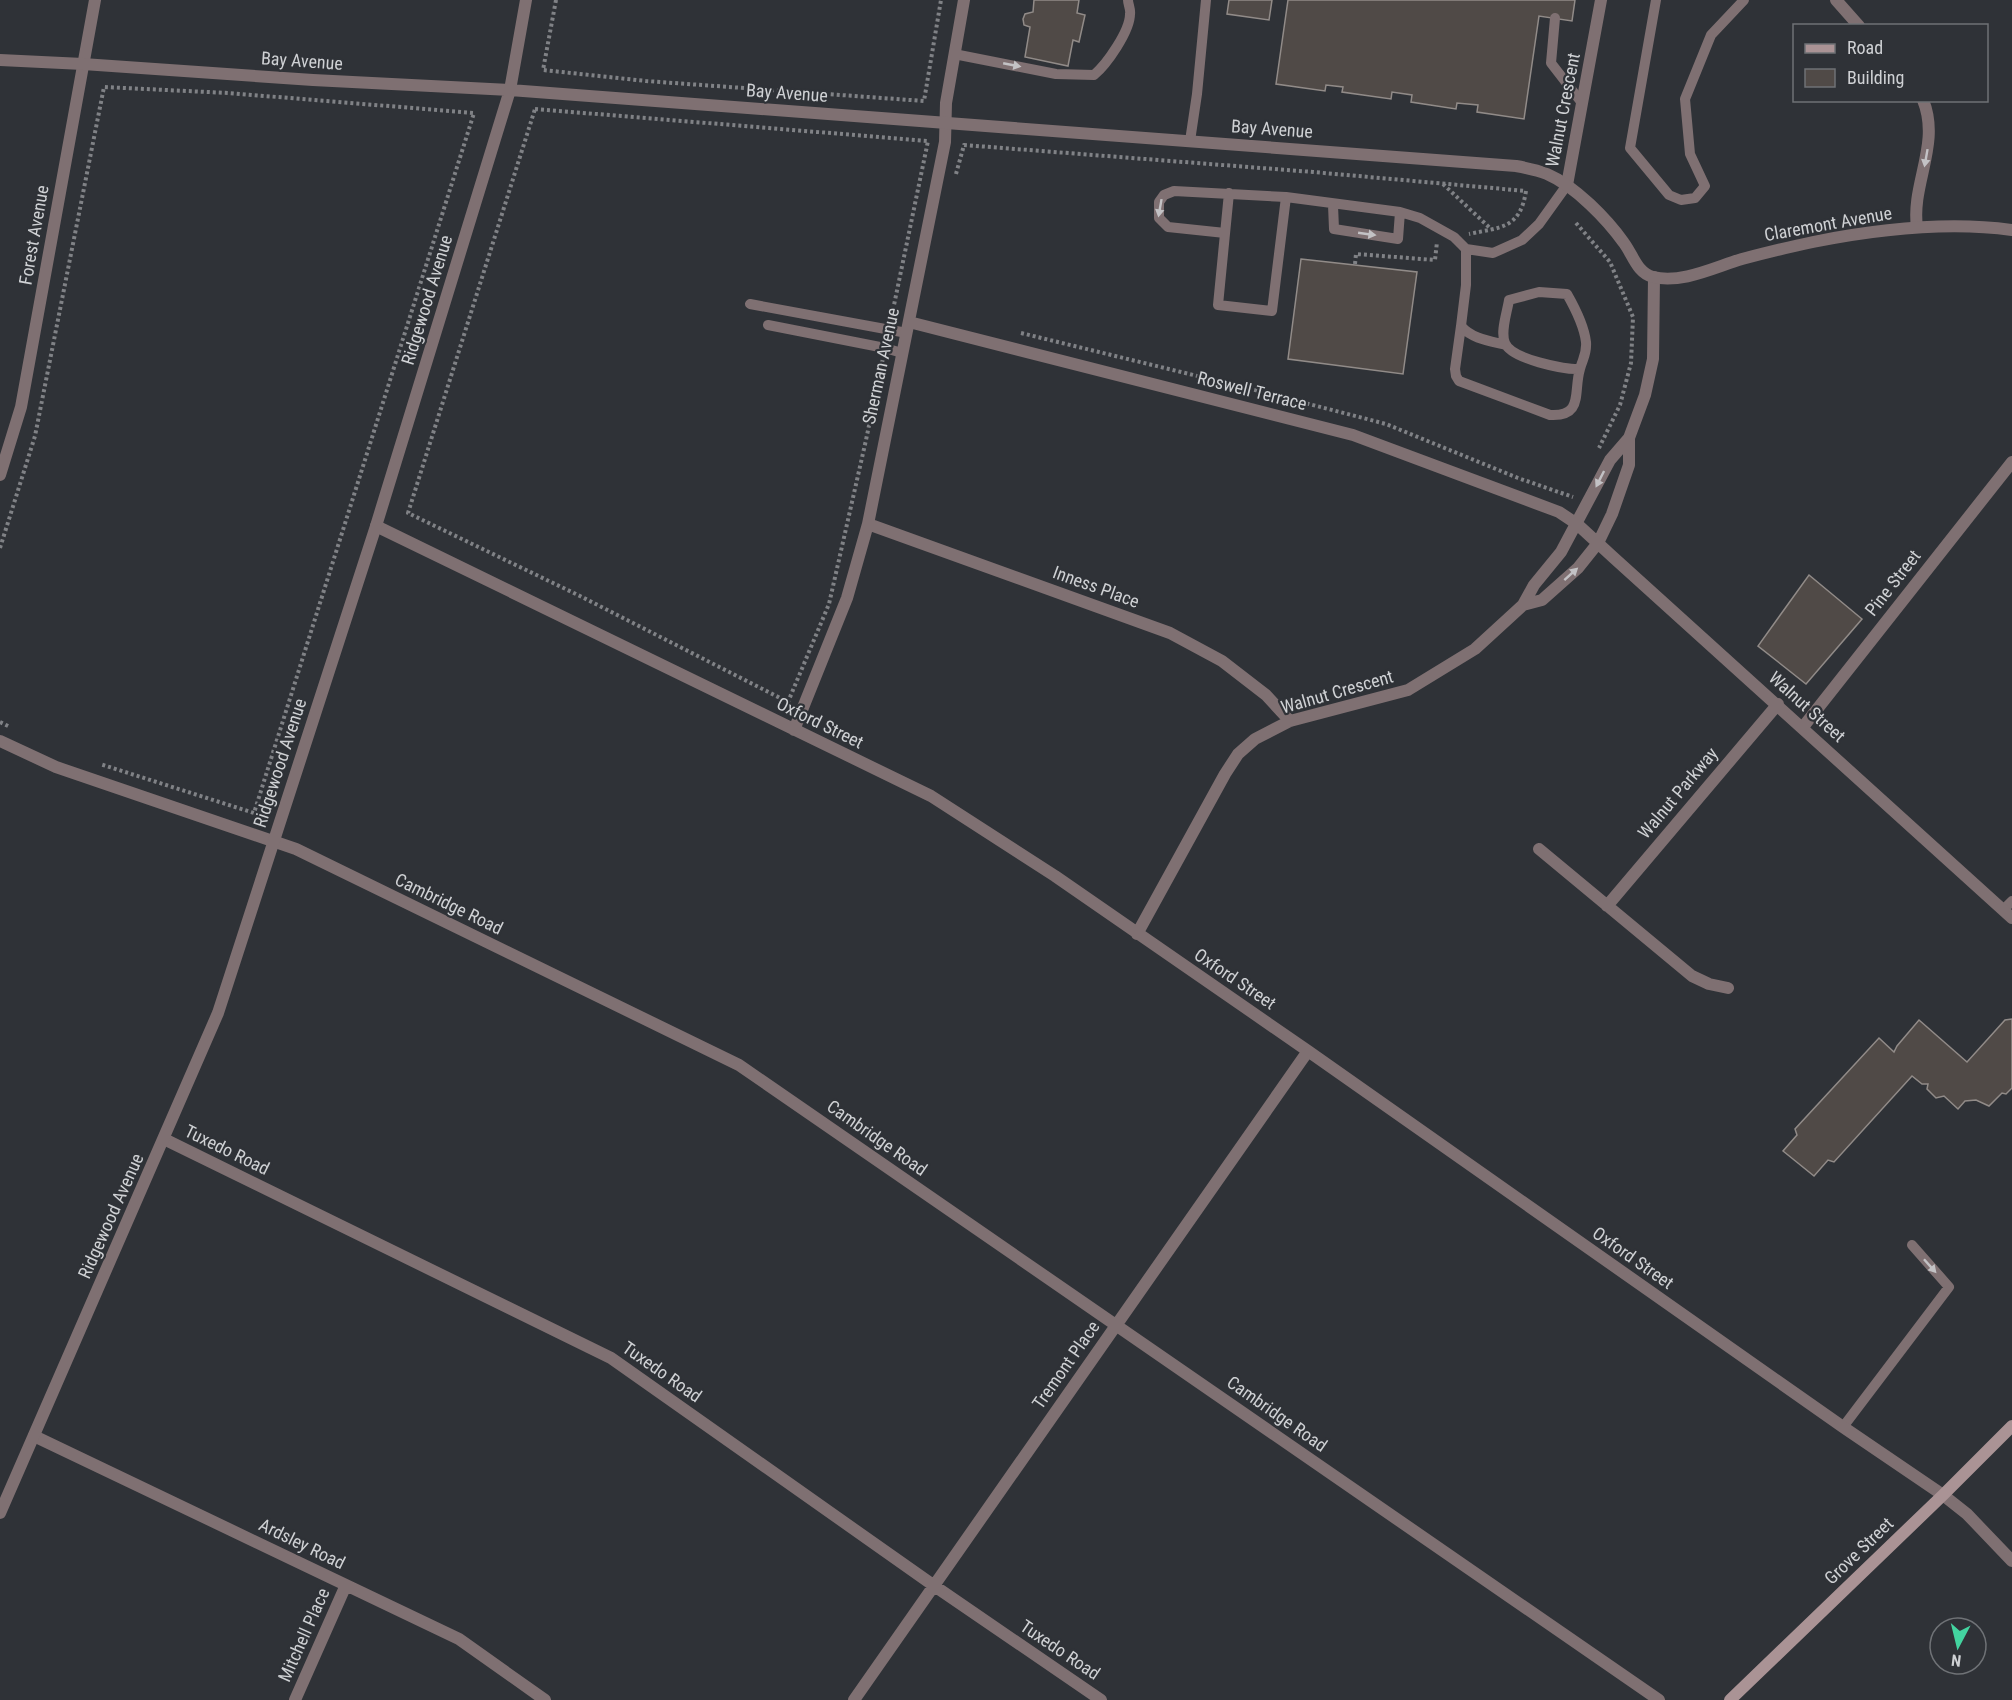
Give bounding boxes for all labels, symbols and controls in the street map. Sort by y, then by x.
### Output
legend [1793,24,1988,102]
text: Road [1847,37,1883,58]
street label: Bay Avenue [261,47,344,74]
street label: Walnut Crescent [1541,51,1584,169]
one-way arrow [1002,61,1021,70]
text: Building [1847,67,1904,88]
street label: Bay Avenue [746,79,829,106]
street label: Bay Avenue [1231,115,1314,142]
one-way arrow [1921,148,1930,167]
street label: Forest Avenue [14,183,53,286]
one-way arrow [1156,199,1165,218]
street label: Claremont Avenue [1762,202,1893,245]
one-way arrow [1357,230,1376,239]
street label: Ridgewood Avenue [397,232,456,367]
street label: Sherman Avenue [858,306,903,426]
street label: Roswell Terrace [1195,367,1309,414]
one-way arrow [1595,471,1605,488]
street label: Pine Street [1860,546,1925,620]
street label: Inness Place [1050,561,1142,612]
one-way arrow [1563,568,1577,582]
street label: Walnut Crescent [1278,665,1396,718]
street label: Walnut Street [1765,667,1850,746]
street label: Oxford Street [773,693,867,753]
street label: Ridgewood Avenue [249,696,310,830]
street label: Walnut Parkway [1633,742,1722,843]
street label: Cambridge Road [392,868,507,939]
street label: Oxford Street [1190,944,1280,1014]
street label: Cambridge Road [823,1095,931,1180]
street label: Tuxedo Road [181,1120,273,1179]
street label: Ridgewood Avenue [74,1150,148,1282]
street label: Oxford Street [1589,1222,1678,1293]
one-way arrow [1923,1258,1936,1273]
street label: Tremont Place [1028,1317,1104,1413]
street label: Tuxedo Road [619,1337,706,1406]
street label: Cambridge Road [1223,1371,1331,1456]
street label: Grove Street [1820,1513,1897,1588]
street label: Ardsley Road [256,1514,349,1573]
street label: Mitchell Place [274,1585,334,1685]
street label: Tuxedo Road [1016,1615,1104,1684]
north arrow [1928,1616,1988,1676]
text: N [1950,1650,1962,1670]

